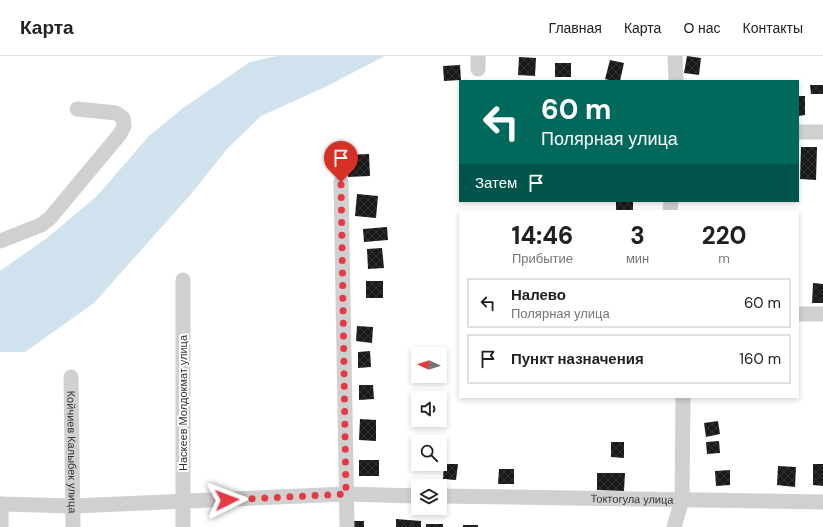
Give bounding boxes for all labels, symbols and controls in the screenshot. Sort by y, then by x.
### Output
text: Карта [20,15,74,40]
text: Главная [549,19,602,37]
text: Карта [624,19,661,37]
text: О нас [683,19,721,37]
text: Контакты [743,19,803,37]
text: 60 m [541,91,611,128]
icon: left [475,96,527,148]
text: Полярная улица [541,127,678,151]
pin [324,141,358,182]
icon: arrive [330,147,352,169]
icon: arrive [525,172,547,194]
text: Затем [475,173,517,193]
text: 14:46 [512,220,573,251]
text: 3 [630,220,645,251]
text: 220 [702,220,746,251]
text: Прибытие [512,250,573,267]
text: мин [626,250,649,267]
text: m [718,250,730,267]
text: Налево [511,285,566,305]
icon: left [477,292,499,314]
text: 60 m [744,293,781,313]
text: Полярная улица [511,305,610,322]
street label: Наскеев Молдокмат улица [176,334,190,471]
north arrow [411,347,447,383]
map controls [411,347,447,515]
icon: arrive [477,348,499,370]
text: Пункт назначения [511,349,644,369]
text: 160 m [739,349,781,369]
street label: Койчиев Калыбек улица [64,391,80,514]
button: sound [411,391,447,427]
button: search [411,435,447,471]
position arrow [206,479,248,521]
button: layers [411,479,447,515]
street label: Токтогула улица [590,491,674,507]

